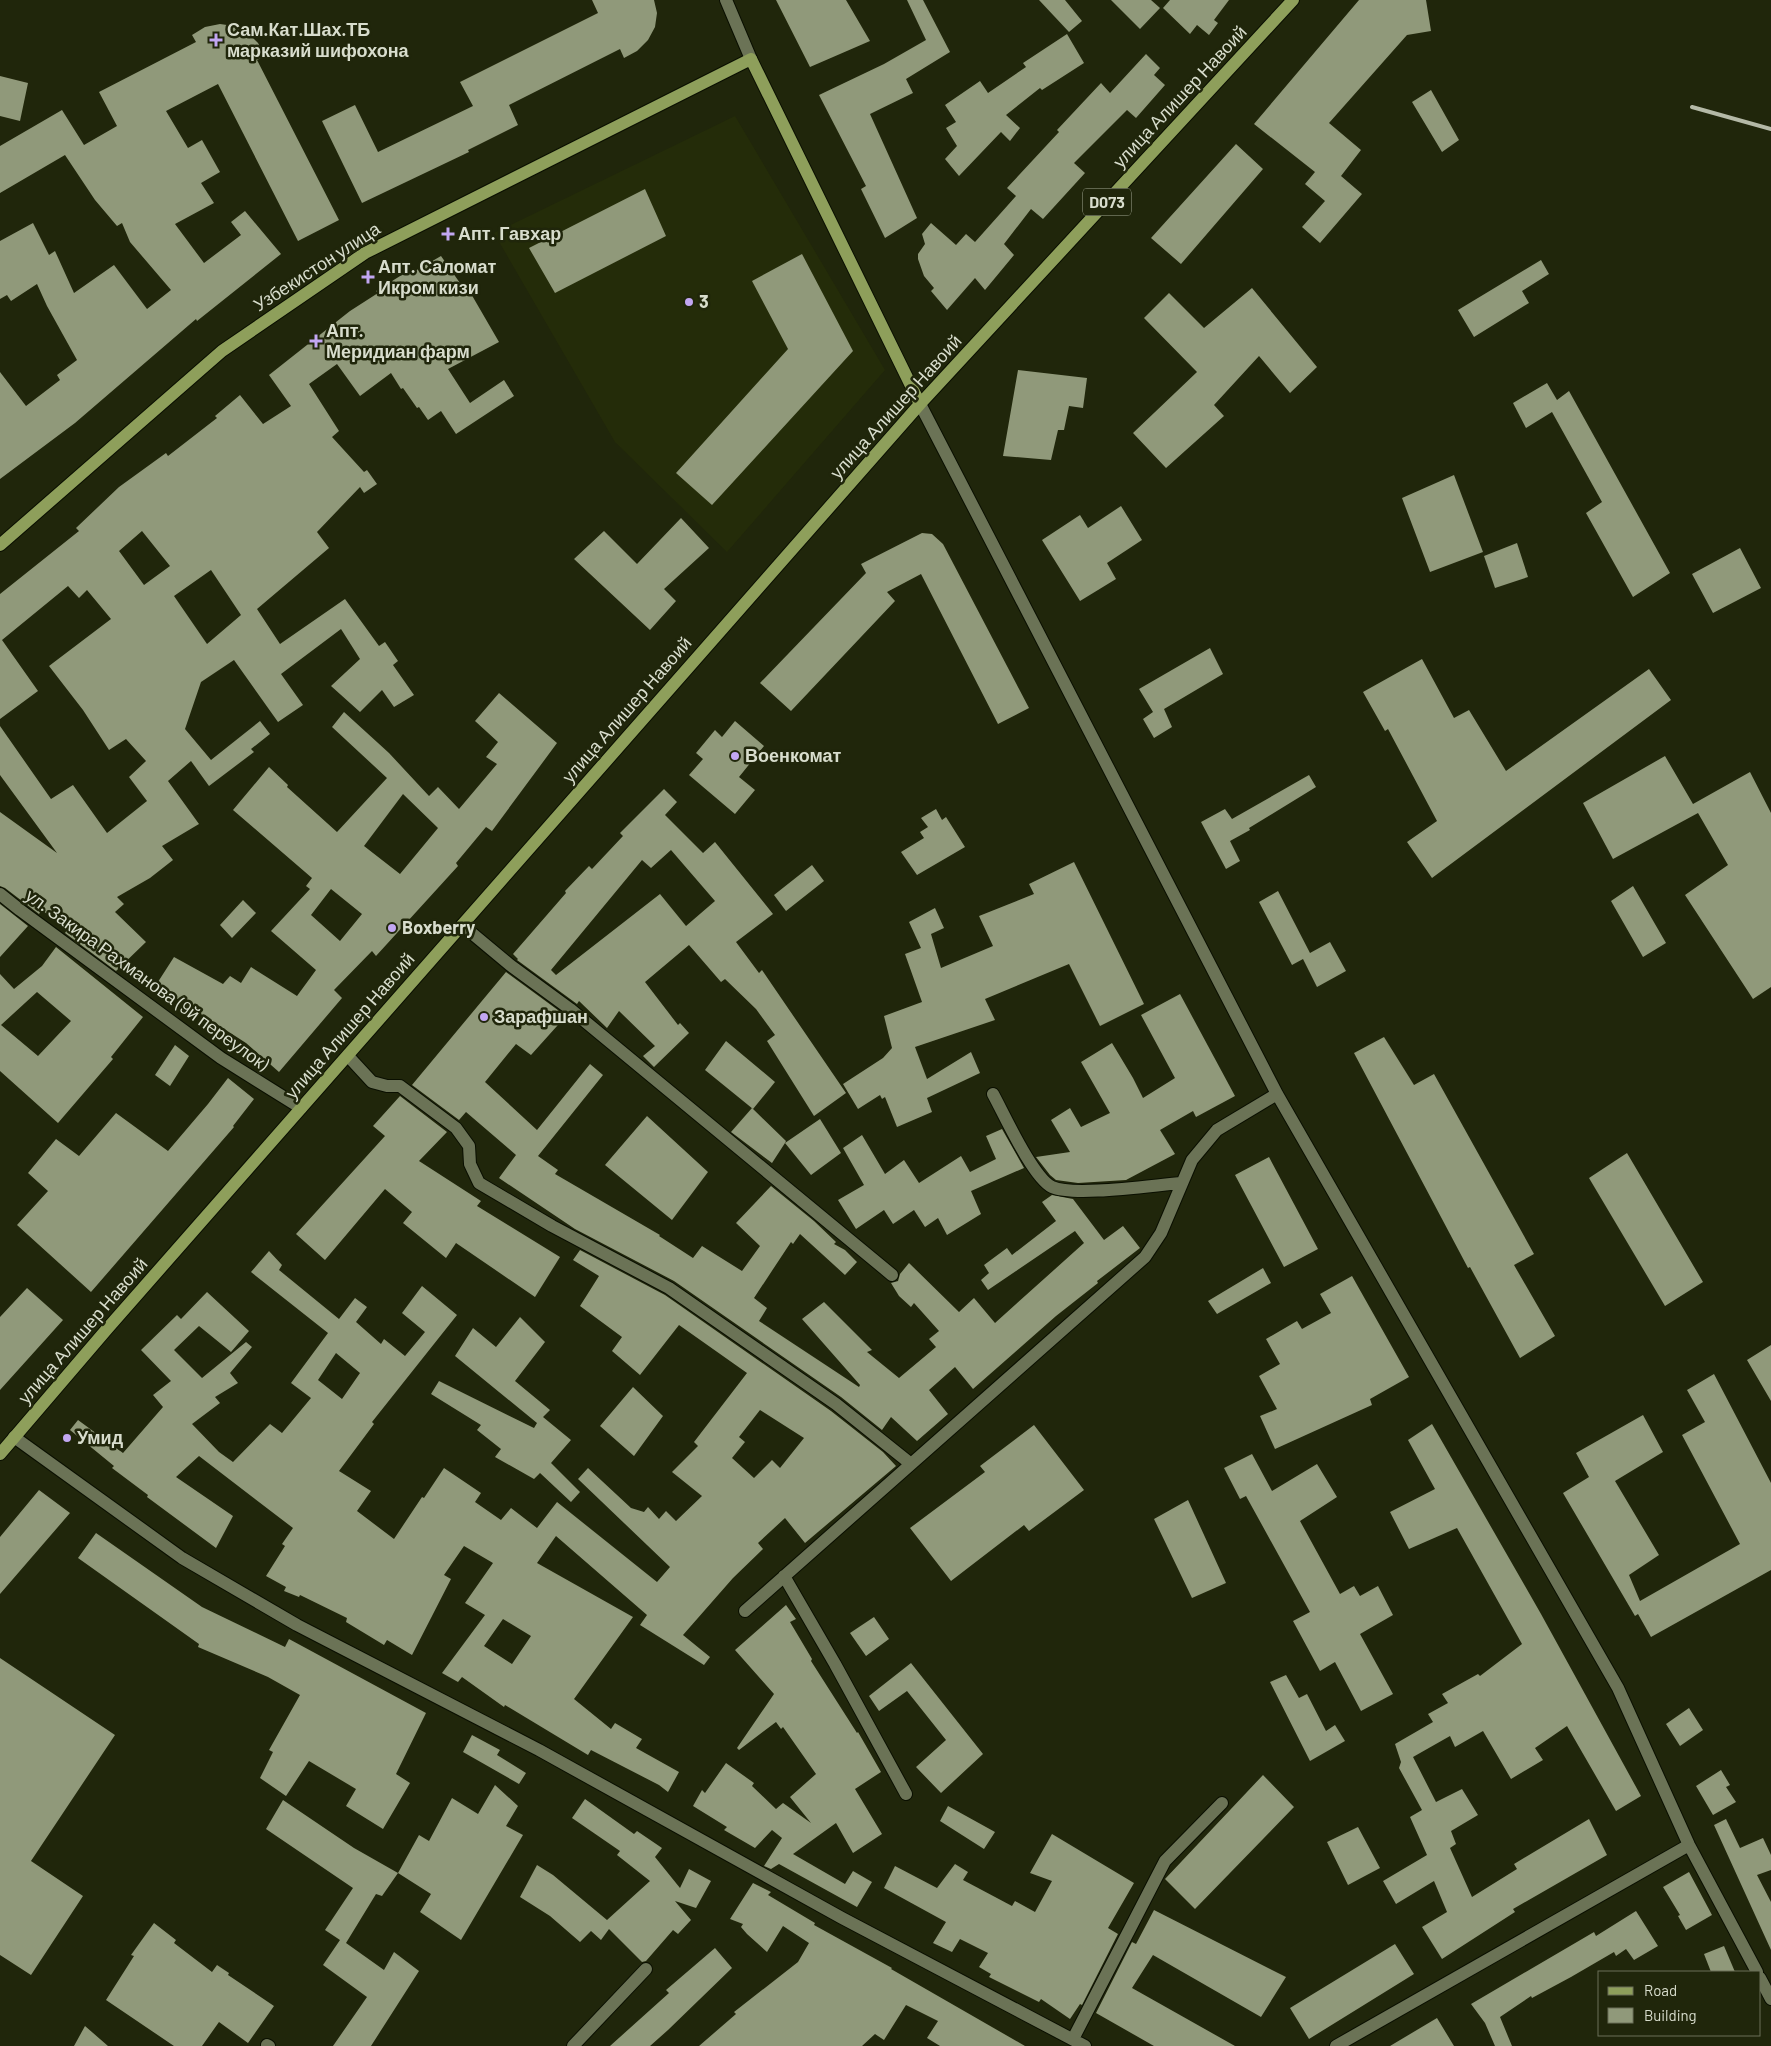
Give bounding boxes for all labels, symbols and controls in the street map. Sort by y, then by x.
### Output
place label: Сам.Кат.Шах.ТБ марказий шифохона [227,18,410,61]
street label: улица Алишер Навоий [1108,21,1251,172]
marker: Сам.Кат.Шах.ТБ марказий шифохона [209,33,223,47]
road number: D073 [1083,188,1131,216]
street label: Узбекистон улица [249,216,385,315]
place label: Апт. Гавхар [458,222,561,244]
marker: Апт. Гавхар [442,228,454,240]
place label: Апт. Саломат Икром кизи [378,255,496,298]
marker: Апт. Саломат Икром кизи [362,271,374,283]
place label: 3 [699,290,709,312]
marker: 3 [683,296,695,308]
place label: Апт. Меридиан фарм [326,319,470,362]
street label: улица Алишер Навоий [825,330,966,483]
marker: Апт. Меридиан фарм [310,335,322,347]
street label: улица Алишер Навоий [557,632,696,787]
place label: Военкомат [745,744,841,766]
marker: Военкомат [729,750,741,762]
street label: ул. Закира Рахманова (9й переулок) [22,884,274,1075]
place label: Boxberry [402,916,475,938]
marker: Boxberry [386,922,398,934]
street label: улица Алишер Навоий [280,948,419,1103]
place label: Зарафшан [494,1005,588,1027]
marker: Зарафшан [478,1011,490,1023]
street label: улица Алишер Навоий [13,1253,152,1408]
place label: Умид [77,1426,124,1448]
marker: Умид [61,1432,73,1444]
legend [1598,1971,1761,2036]
text: Road [1644,1981,1677,1999]
text: Building [1644,2006,1697,2024]

